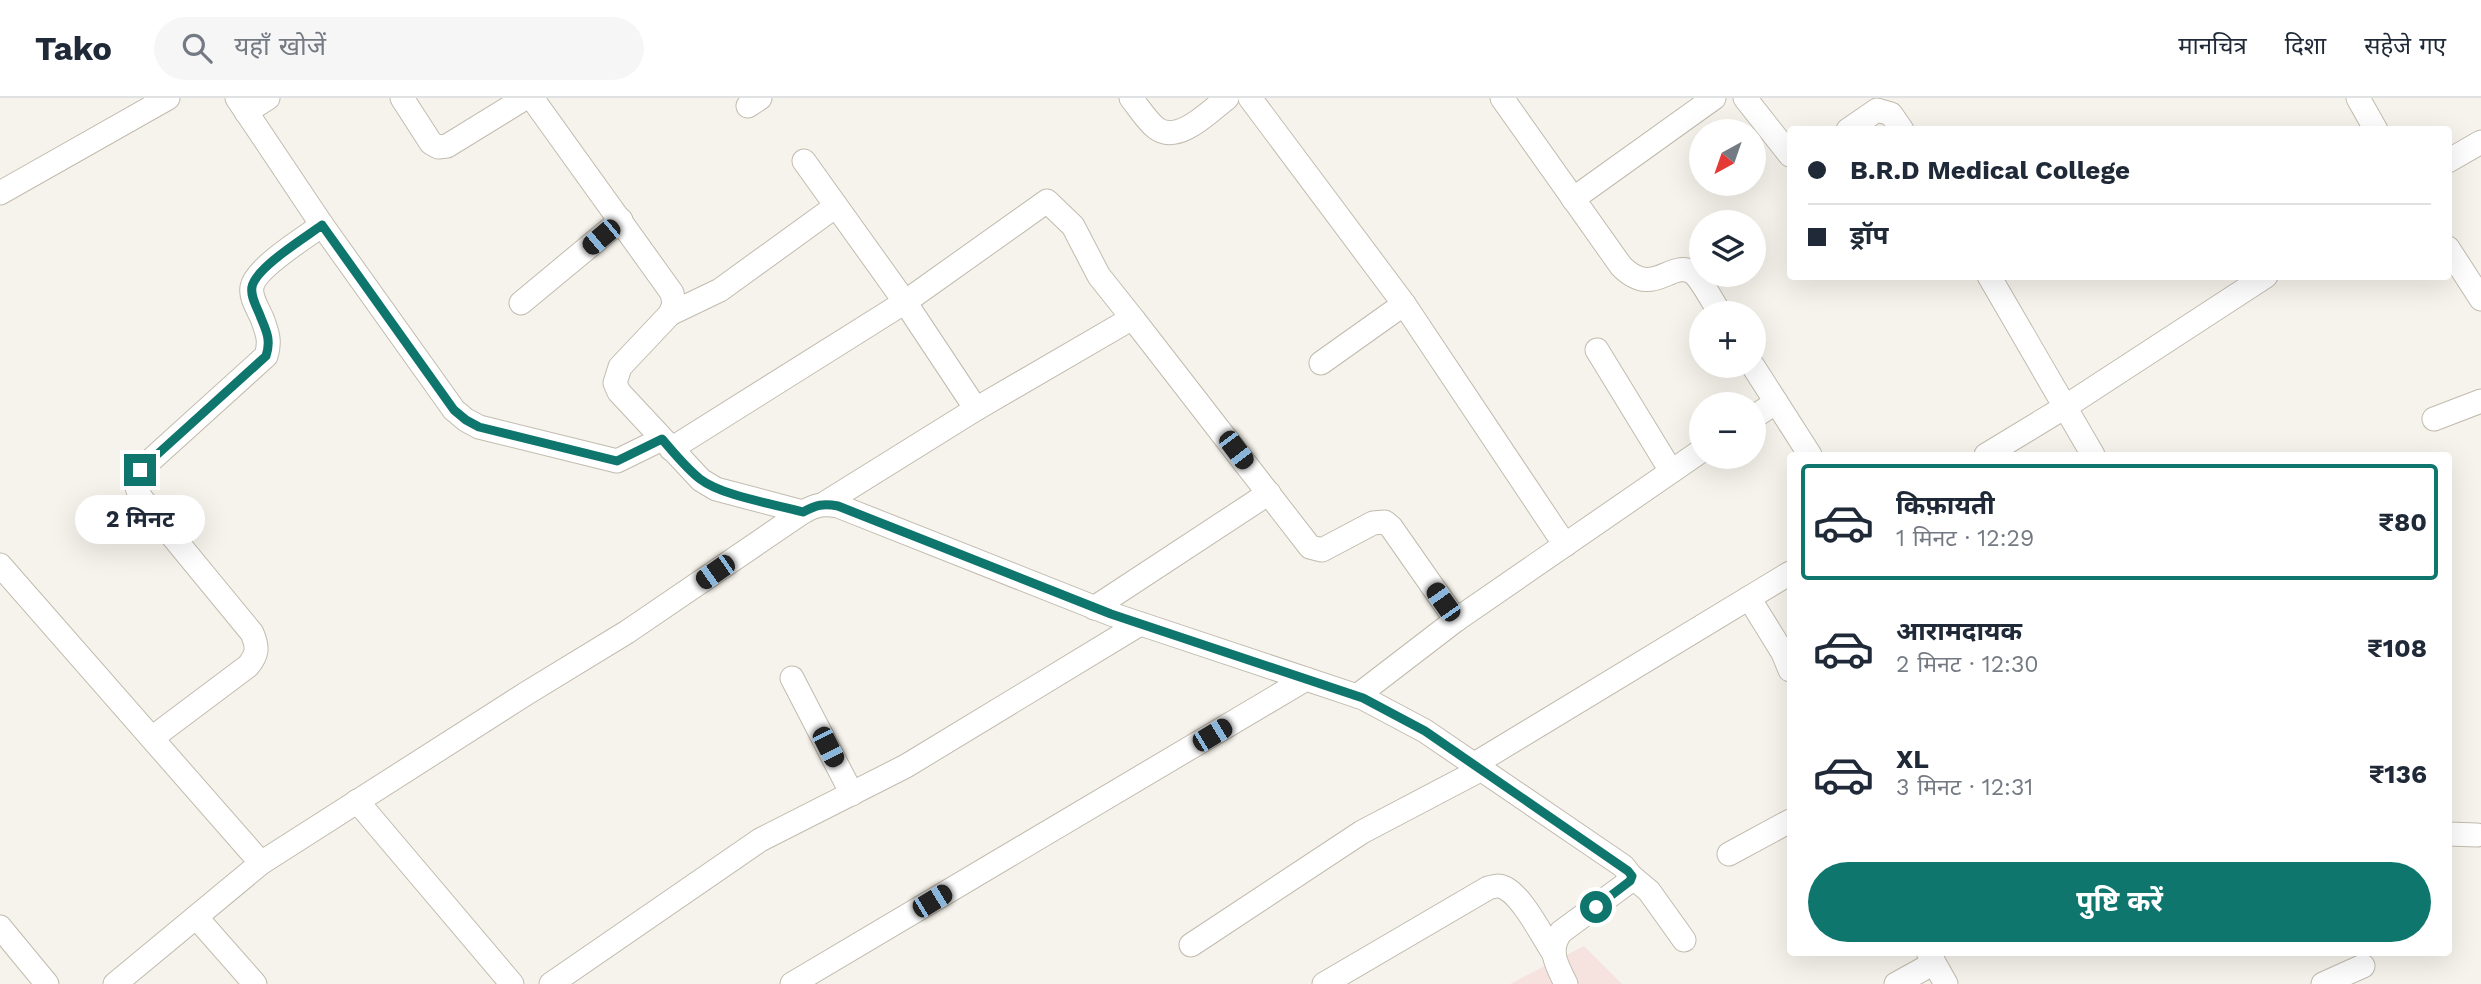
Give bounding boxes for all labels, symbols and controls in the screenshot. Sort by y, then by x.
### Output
search box [154,17,644,80]
text: Tako [35,29,112,68]
icon: search [178,29,216,67]
text: यहाँ खोजें [234,31,326,61]
text: मानचित्र [2178,32,2247,60]
text: दिशा [2285,32,2326,60]
text: सहेजे गए [2364,32,2446,60]
north arrow [1689,119,1766,196]
map controls [1689,119,1766,469]
text: B.R.D Medical College [1850,155,2130,185]
button: layers [1689,210,1766,287]
car [579,215,624,259]
text: ड्रॉप [1850,220,1888,250]
button: + [1689,301,1766,378]
button: − [1689,392,1766,469]
car [1215,427,1258,473]
route end [124,454,156,486]
text: किफ़ायती [1896,490,1995,520]
icon: car [1812,491,1875,554]
callout: 2 मिनट [75,494,205,544]
text: 2 मिनट [106,506,174,533]
text: ₹80 [2378,507,2427,537]
text: 1 मिनट · 12:29 [1896,525,2034,552]
car [692,551,739,593]
car [1423,579,1464,625]
text: आरामदायक [1896,616,2022,646]
icon: car [1812,617,1875,680]
text: ₹108 [2367,633,2427,663]
text: 2 मिनट · 12:30 [1896,651,2039,678]
car [1189,715,1236,755]
car [810,724,847,770]
icon: car [1812,743,1875,806]
text: XL [1896,744,1929,774]
text: ₹136 [2369,759,2427,789]
text: 3 मिनट · 12:31 [1896,774,2033,801]
button: पुष्टि करें [1808,862,2431,942]
car [909,881,956,921]
route start [1580,891,1612,923]

